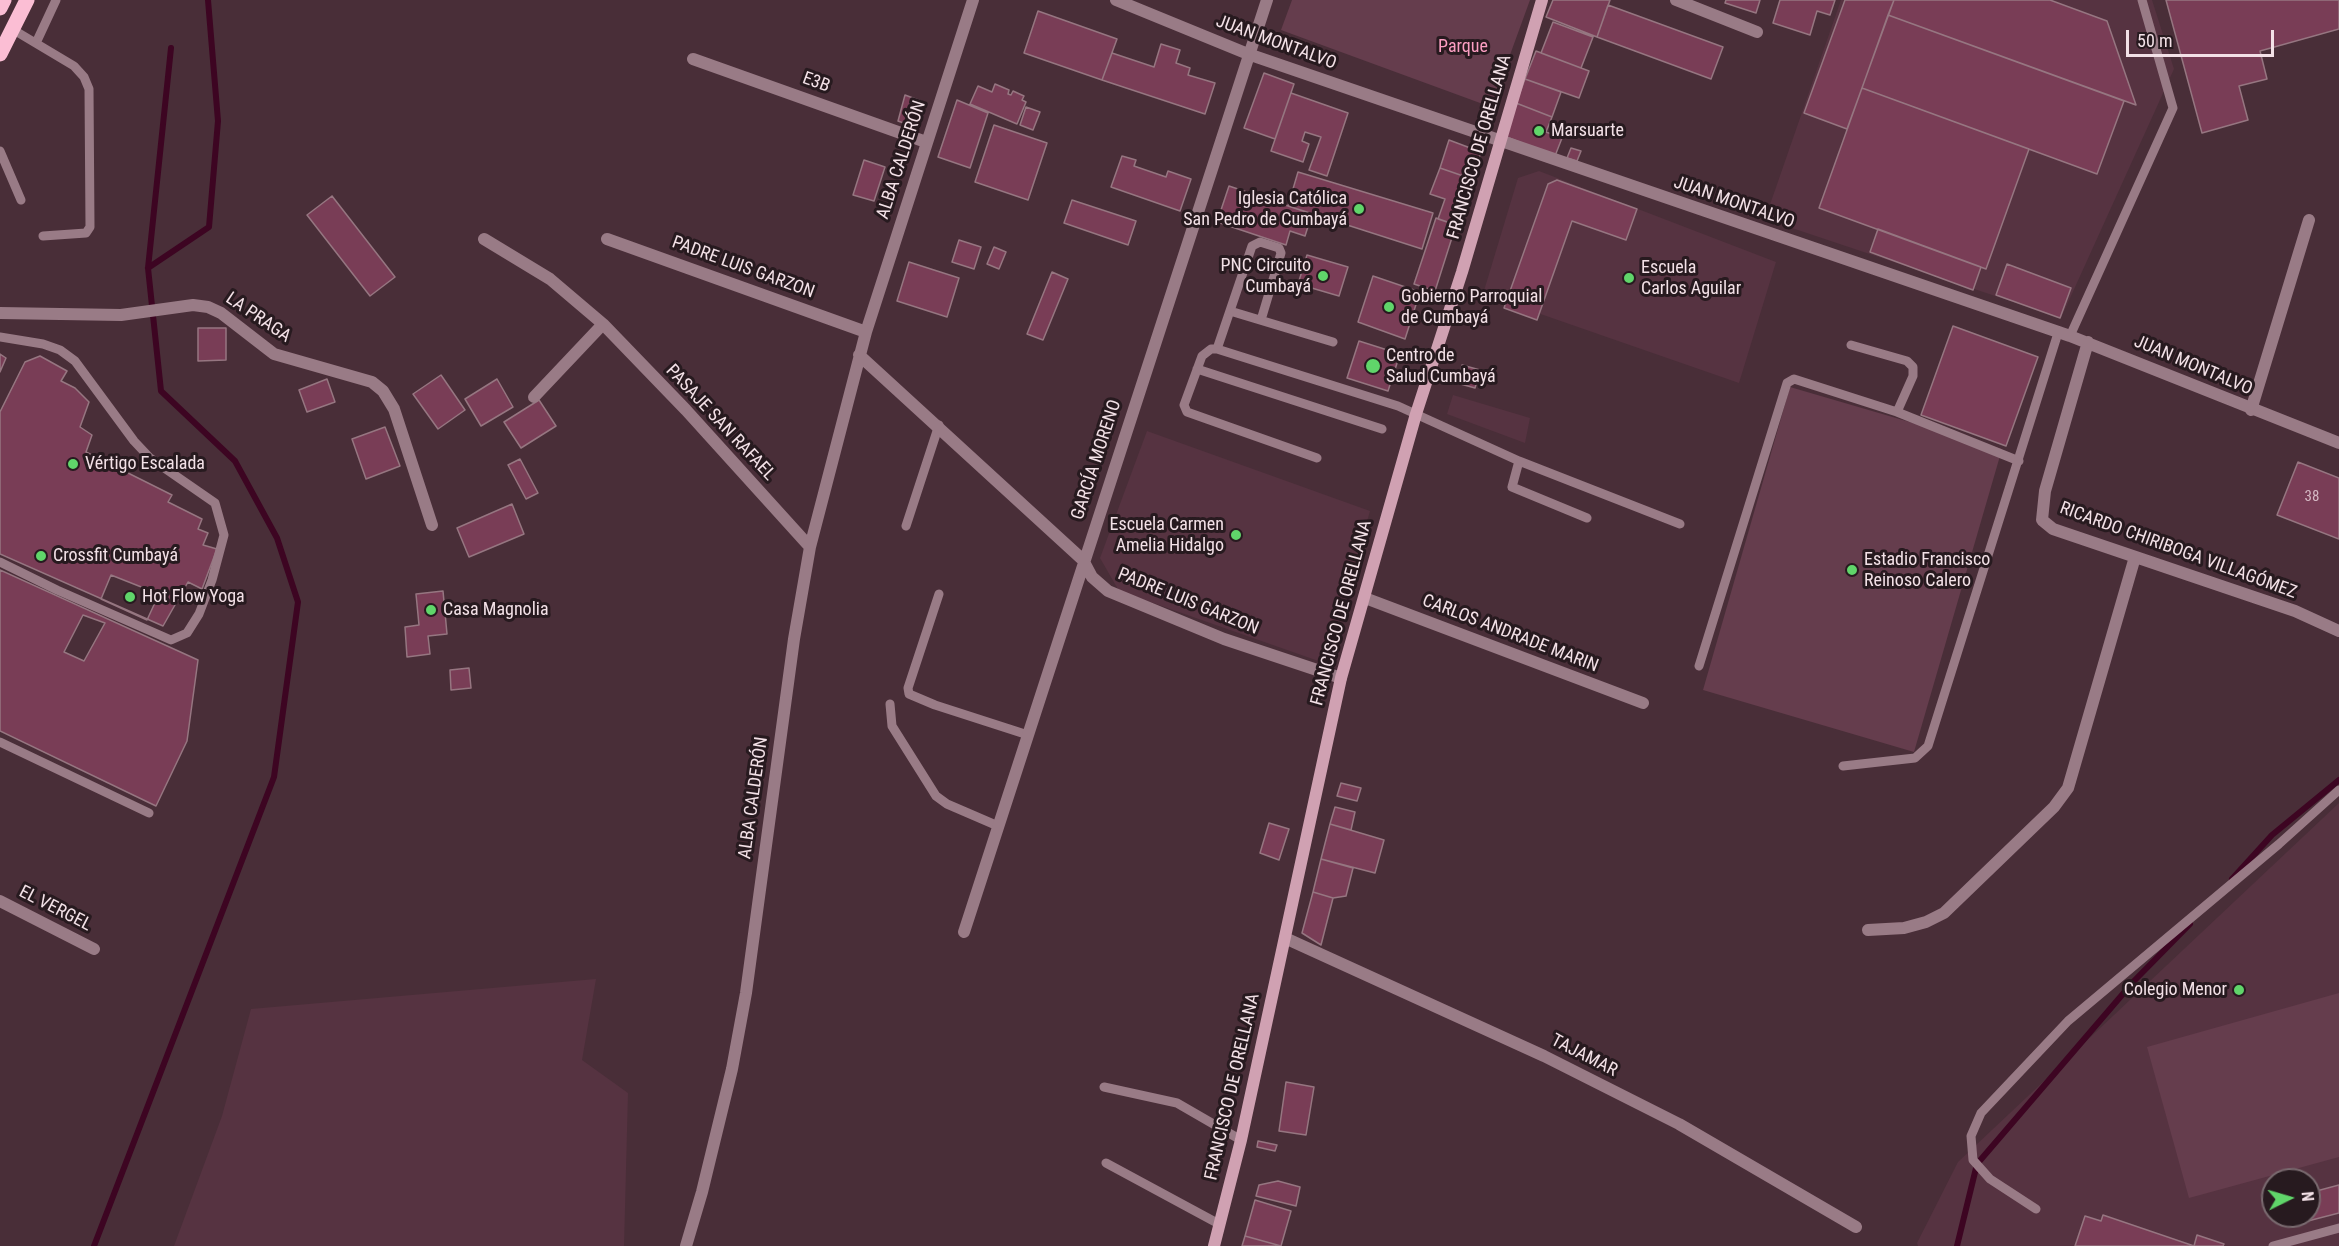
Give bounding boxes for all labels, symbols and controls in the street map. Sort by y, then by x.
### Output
street label: JUAN MONTALVO [1213,11,1339,75]
scale bar [2129,18,2278,56]
text: 50 m [2137,30,2172,51]
park label: Parque [1438,36,1488,58]
street label: FRANCISCO DE ORELLANA [1443,52,1517,242]
street label: E3B [799,68,833,98]
street label: ALBA CALDERÓN [873,98,931,222]
place label: Marsuarte [1551,120,1624,142]
marker: Marsuarte [1532,124,1546,138]
street label: JUAN MONTALVO [1671,172,1797,234]
place label: Iglesia Católica San Pedro de Cumbayá [1183,188,1347,230]
marker: Iglesia Católica San Pedro de Cumbayá [1352,202,1366,216]
street label: PADRE LUIS GARZON [669,232,817,304]
place label: PNC Circuito Cumbayá [1221,255,1311,298]
place label: Escuela Carlos Aguilar [1641,257,1741,300]
marker: PNC Circuito Cumbayá [1316,269,1330,283]
marker: Escuela Carlos Aguilar [1622,271,1636,285]
place label: Gobierno Parroquial de Cumbayá [1401,286,1542,328]
street label: LA PRAGA [221,288,295,348]
marker: Gobierno Parroquial de Cumbayá [1382,300,1396,314]
street label: JUAN MONTALVO [2131,331,2255,401]
place label: Centro de Salud Cumbayá [1386,345,1496,388]
marker: Centro de Salud Cumbayá [1364,357,1382,375]
street label: PASAJE SAN RAFAEL [661,361,779,485]
street label: GARCÍA MORENO [1067,397,1127,523]
place label: Vértigo Escalada [85,453,205,475]
marker: Vértigo Escalada [66,457,80,471]
house number: 38 [2305,488,2319,506]
street label: RICARDO CHIRIBOGA VILLAGÓMEZ [2057,498,2299,604]
place label: Escuela Carmen Amelia Hidalgo [1109,514,1224,556]
street label: FRANCISCO DE ORELLANA [1307,518,1377,708]
marker: Escuela Carmen Amelia Hidalgo [1229,528,1243,542]
place label: Crossfit Cumbayá [53,545,178,567]
marker: Crossfit Cumbayá [34,549,48,563]
place label: Estadio Francisco Reinoso Calero [1864,549,1990,592]
marker: Estadio Francisco Reinoso Calero [1845,563,1859,577]
street label: PADRE LUIS GARZON [1114,564,1262,640]
place label: Hot Flow Yoga [142,586,245,608]
marker: Hot Flow Yoga [123,590,137,604]
street label: CARLOS ANDRADE MARIN [1419,590,1601,678]
place label: Casa Magnolia [443,599,549,621]
marker: Casa Magnolia [424,603,438,617]
street label: ALBA CALDERÓN [735,736,773,860]
street label: EL VERGEL [15,882,95,936]
place label: Colegio Menor [2124,979,2227,1001]
marker: Colegio Menor [2232,983,2246,997]
street label: FRANCISCO DE ORELLANA [1201,992,1265,1182]
street label: TAJAMAR [1547,1030,1621,1082]
north arrow [2261,1168,2321,1228]
text: N [2298,1191,2317,1202]

